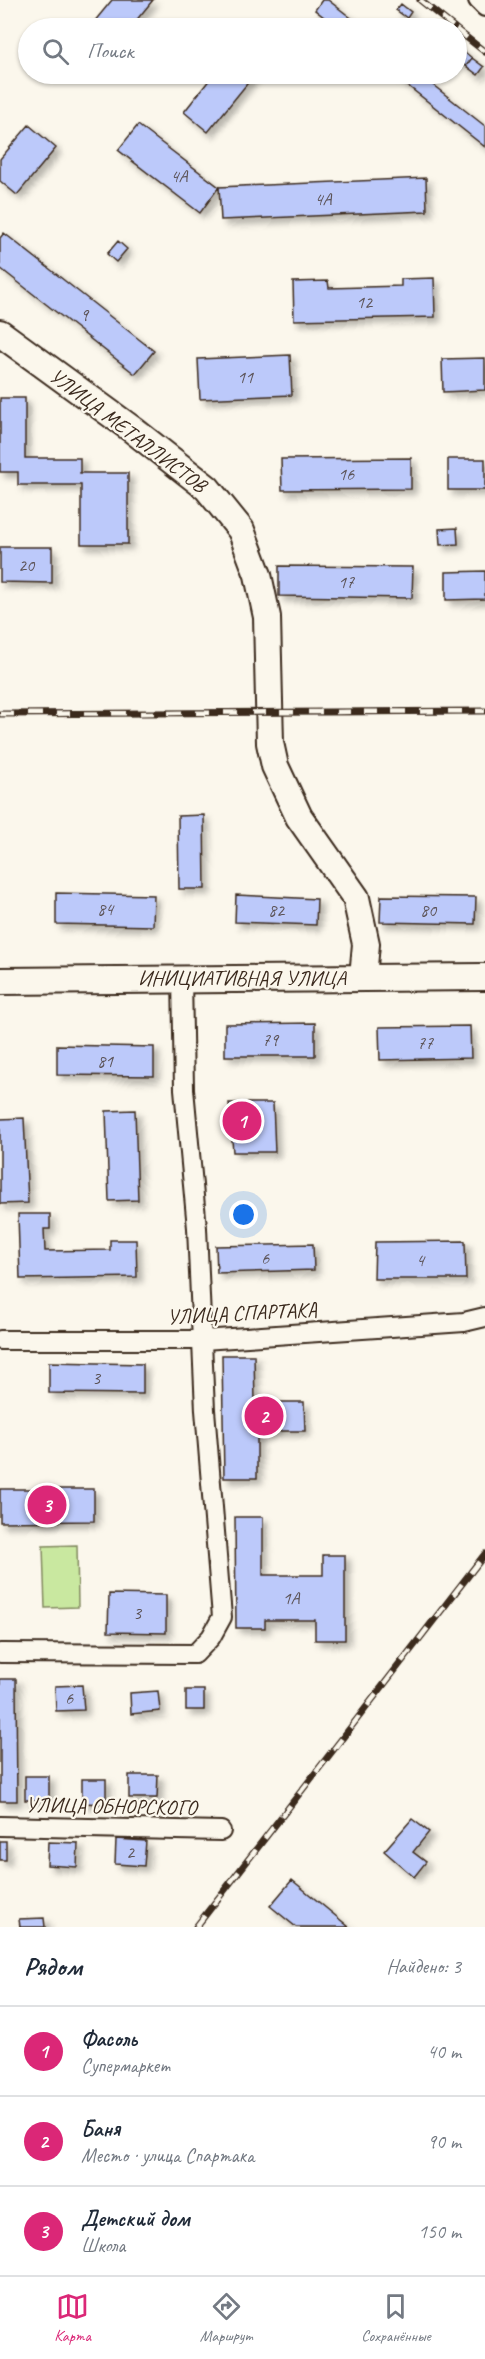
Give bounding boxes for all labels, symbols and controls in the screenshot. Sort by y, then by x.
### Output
search box [18,18,467,84]
icon: search [39,35,72,68]
text: Поиск [87,37,133,65]
house number: 4А [170,165,189,187]
house number: 4А [314,188,333,210]
house number: 12 [356,291,374,313]
house number: 9 [80,304,90,326]
street label: УЛИЦА МЕТАЛЛИСТОВ [44,362,214,499]
house number: 11 [237,366,254,388]
house number: 16 [338,463,355,485]
house number: 20 [18,554,36,576]
house number: 17 [338,571,355,593]
house number: 84 [97,898,115,920]
house number: 82 [268,899,286,921]
house number: 80 [420,899,438,921]
street label: ИНИЦИАТИВНАЯ УЛИЦА [138,965,348,991]
house number: 79 [262,1029,280,1051]
house number: 77 [417,1032,434,1054]
house number: 81 [97,1050,114,1072]
pin: 1 [222,1098,262,1144]
your location [229,1200,258,1229]
house number: 6 [261,1247,270,1269]
house number: 4 [416,1249,426,1271]
street label: УЛИЦА СПАРТАКА [166,1296,318,1330]
house number: 3 [92,1367,102,1389]
pin: 2 [244,1394,284,1438]
pin: 3 [28,1482,66,1528]
house number: 1А [282,1587,301,1609]
house number: 3 [133,1602,143,1624]
house number: 6 [65,1687,74,1709]
street label: УЛИЦА ОБНОРСКОГО [25,1792,199,1821]
house number: 2 [126,1841,136,1863]
text: Рядом [24,1950,82,1983]
text: Найдено: 3 [386,1954,461,1979]
text: Фасоль [81,2025,137,2053]
text: 1 [39,2039,48,2064]
text: 40 m [427,2039,461,2064]
text: Супермаркет [81,2053,170,2078]
text: Баня [81,2115,120,2143]
text: 2 [39,2129,48,2154]
text: 90 m [427,2129,461,2154]
text: Место · улица Спартака [81,2143,254,2168]
text: Детский дом [81,2205,190,2233]
text: 3 [39,2219,48,2244]
text: 150 m [418,2219,461,2244]
text: Школа [81,2233,125,2258]
tab: Карта [54,2290,91,2346]
tab: Маршрут [200,2290,252,2346]
tab: Сохранённые [361,2290,431,2346]

